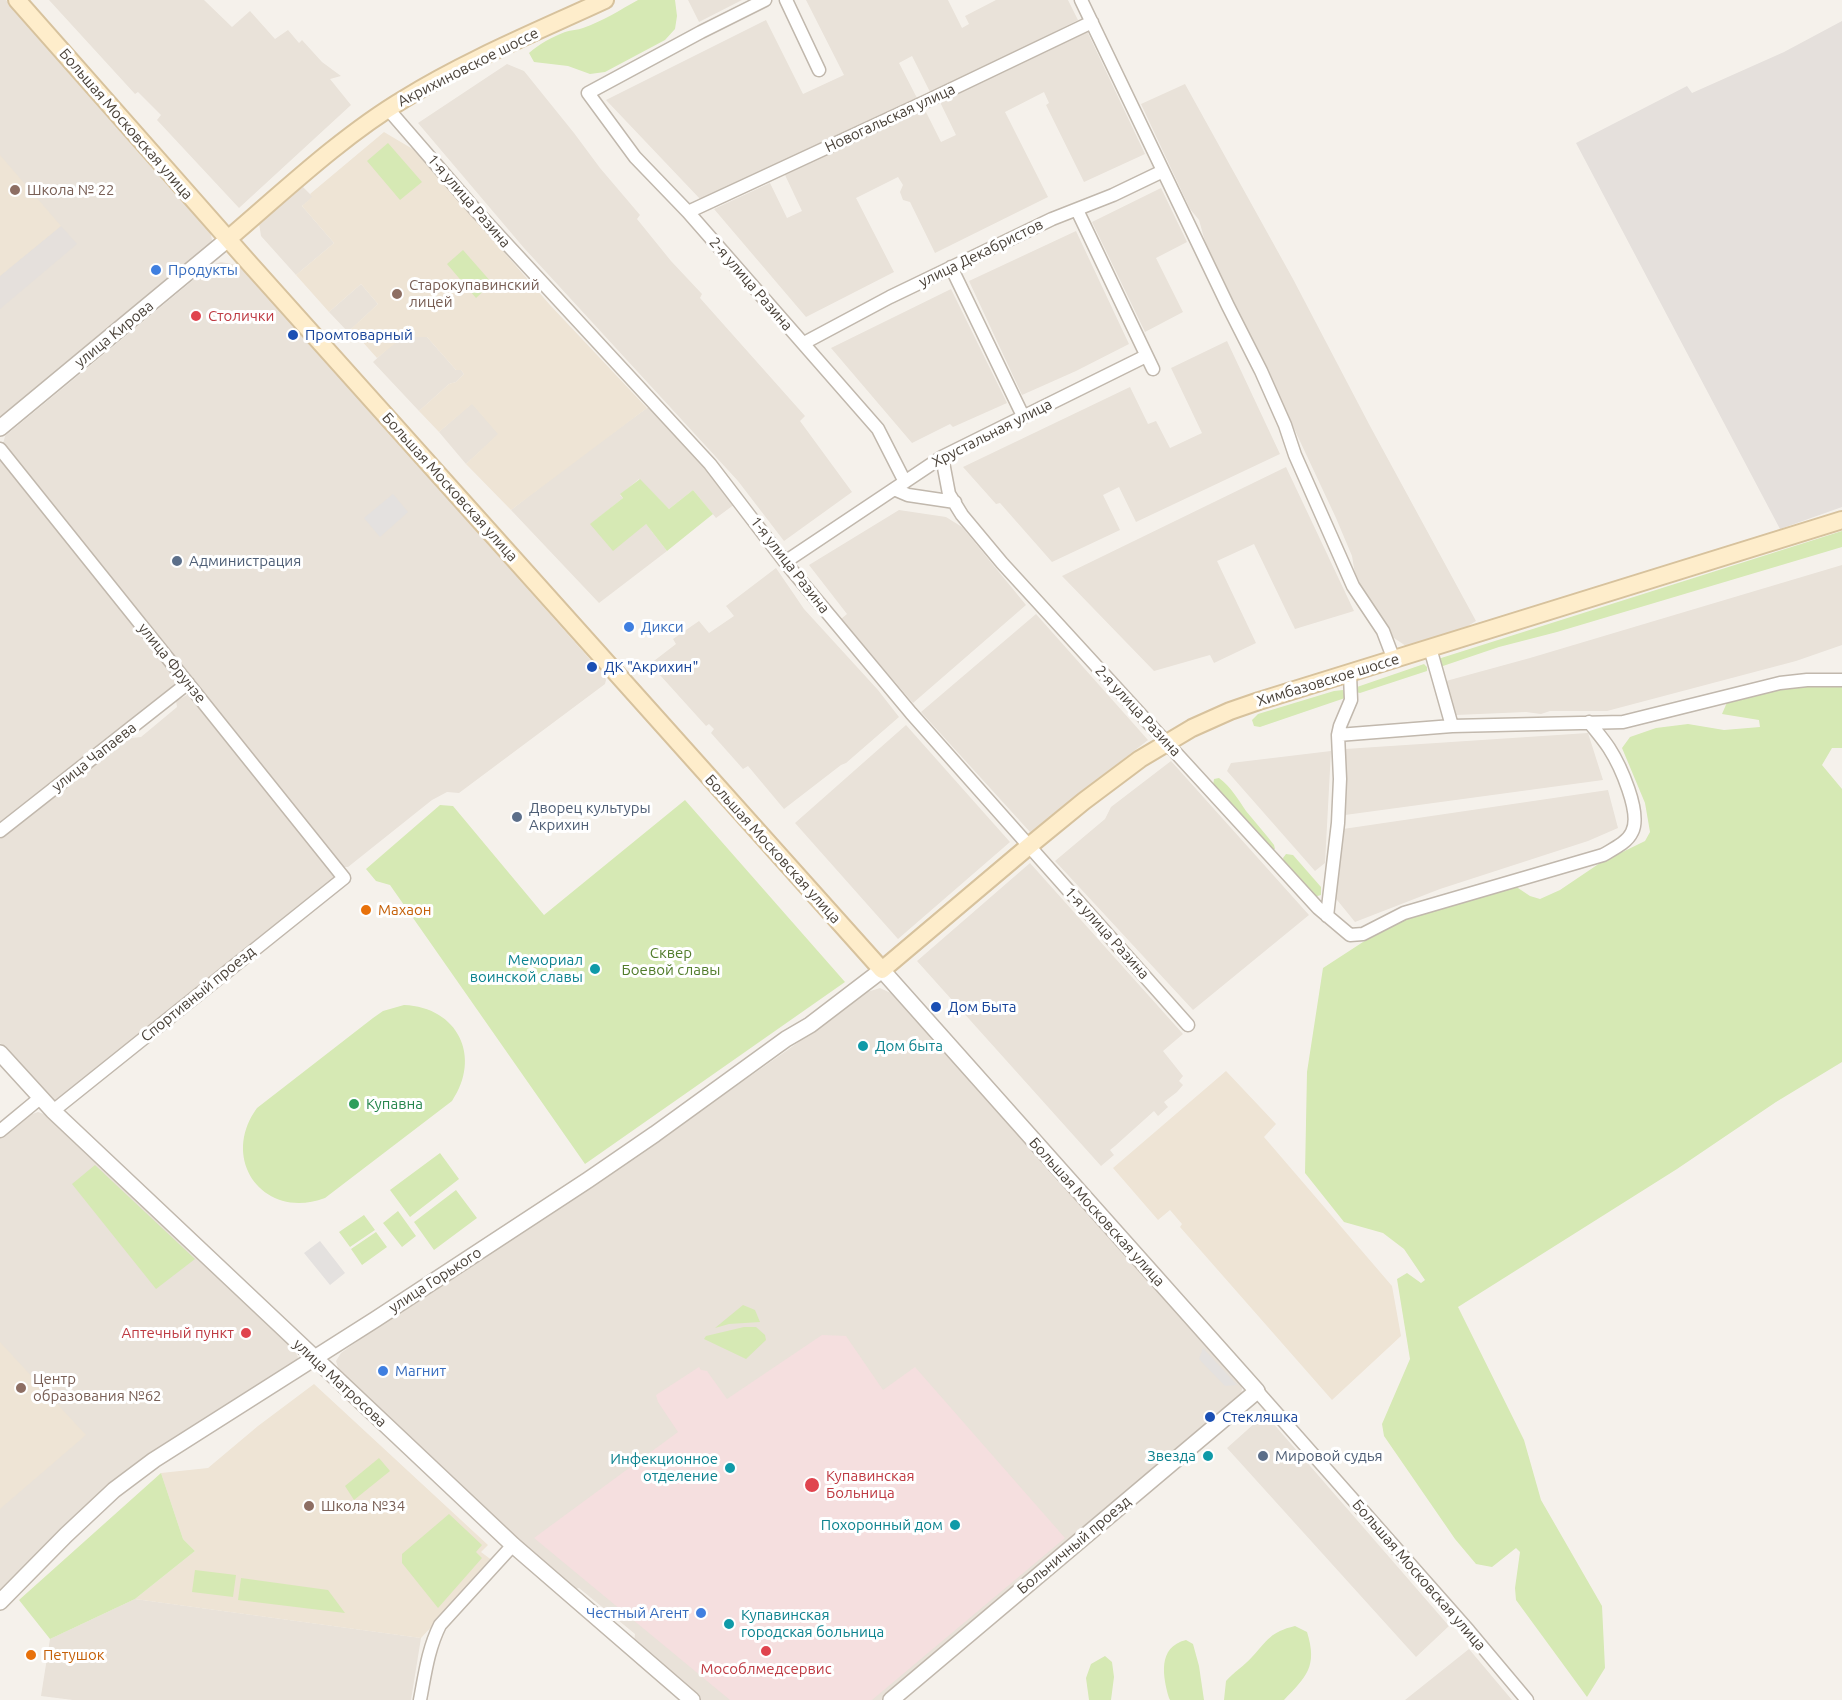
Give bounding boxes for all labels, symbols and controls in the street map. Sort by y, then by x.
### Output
street label: Акрихиновское шоссе [395,24,541,110]
street label: Большая Московская улица [56,45,196,203]
street label: Новогальская улица [822,80,958,156]
street label: 1-я улица Разина [424,151,514,251]
place label: Школа № 22 [27,181,115,199]
marker: Школа № 22 [8,183,22,197]
street label: улица Декабристов [916,215,1046,291]
street label: 2-я улица Разина [706,234,796,334]
place label: Продукты [168,261,238,279]
marker: Продукты [149,263,163,277]
place label: Старокупавинский лицей [409,276,540,311]
marker: Старокупавинский лицей [390,287,404,301]
street label: улица Кирова [71,297,157,371]
place label: Столички [208,307,274,325]
marker: Столички [189,309,203,323]
place label: Промтоварный [305,326,413,344]
marker: Промтоварный [286,328,300,342]
street label: Хрустальная улица [929,395,1055,471]
street label: Большая Московская улица [378,409,522,565]
street label: 1-я улица Разина [747,513,833,617]
place label: Администрация [189,552,301,570]
marker: Администрация [170,554,184,568]
place label: Дикси [641,618,684,636]
street label: улица Фрунзе [134,619,210,707]
marker: Дикси [622,620,636,634]
street label: Химбазовское шоссе [1255,650,1401,710]
place label: ДК "Акрихин" [604,658,698,676]
marker: ДК "Акрихин" [585,660,599,674]
street label: 2-я улица Разина [1091,662,1185,760]
street label: улица Чапаева [48,718,140,796]
street label: Большая Московская улица [701,771,845,927]
place label: Дворец культуры Акрихин [529,799,651,834]
marker: Дворец культуры Акрихин [510,810,524,824]
street label: 1-я улица Разина [1061,883,1153,983]
place label: Махаон [378,901,432,919]
marker: Махаон [359,903,373,917]
street label: Спортивный проезд [137,942,259,1046]
park label: Сквер Боевой славы [622,944,720,979]
place label: Мемориал воинской славы [470,951,583,986]
marker: Мемориал воинской славы [588,962,602,976]
place label: Дом Быта [948,998,1016,1016]
marker: Дом Быта [929,1000,943,1014]
place label: Дом быта [875,1037,943,1055]
marker: Дом быта [856,1039,870,1053]
place label: Купавна [366,1095,423,1113]
marker: Купавна [347,1097,361,1111]
street label: Большая Московская улица [1025,1134,1169,1290]
street label: улица Горького [385,1243,485,1317]
place label: Аптечный пункт [122,1324,234,1342]
marker: Аптечный пункт [239,1326,253,1340]
street label: улица Матросова [290,1335,390,1431]
place label: Магнит [395,1362,446,1380]
marker: Магнит [376,1364,390,1378]
place label: Центр образования №62 [33,1370,162,1405]
marker: Центр образования №62 [14,1381,28,1395]
place label: Стекляшка [1222,1408,1298,1426]
marker: Стекляшка [1203,1410,1217,1424]
place label: Звезда [1147,1447,1196,1465]
place label: Мировой судья [1275,1447,1383,1465]
marker: Звезда [1201,1449,1215,1463]
marker: Мировой судья [1256,1449,1270,1463]
place label: Инфекционное отделение [610,1450,718,1485]
marker: Инфекционное отделение [723,1461,737,1475]
place label: Купавинская Больница [826,1467,915,1502]
marker: Купавинская Больница [803,1476,821,1494]
street label: Больничный проезд [1014,1492,1134,1598]
street label: Большая Московская улица [1349,1496,1489,1654]
place label: Школа №34 [321,1497,405,1515]
marker: Школа №34 [302,1499,316,1513]
place label: Похоронный дом [821,1516,943,1534]
marker: Похоронный дом [948,1518,962,1532]
place label: Честный Агент [586,1604,689,1622]
marker: Честный Агент [694,1606,708,1620]
place label: Купавинская городская больница [741,1606,884,1641]
marker: Купавинская городская больница [722,1617,736,1631]
marker: Мособлмедсервис [759,1644,773,1658]
place label: Петушок [43,1646,105,1664]
marker: Петушок [24,1648,38,1662]
place label: Мособлмедсервис [700,1660,832,1678]

